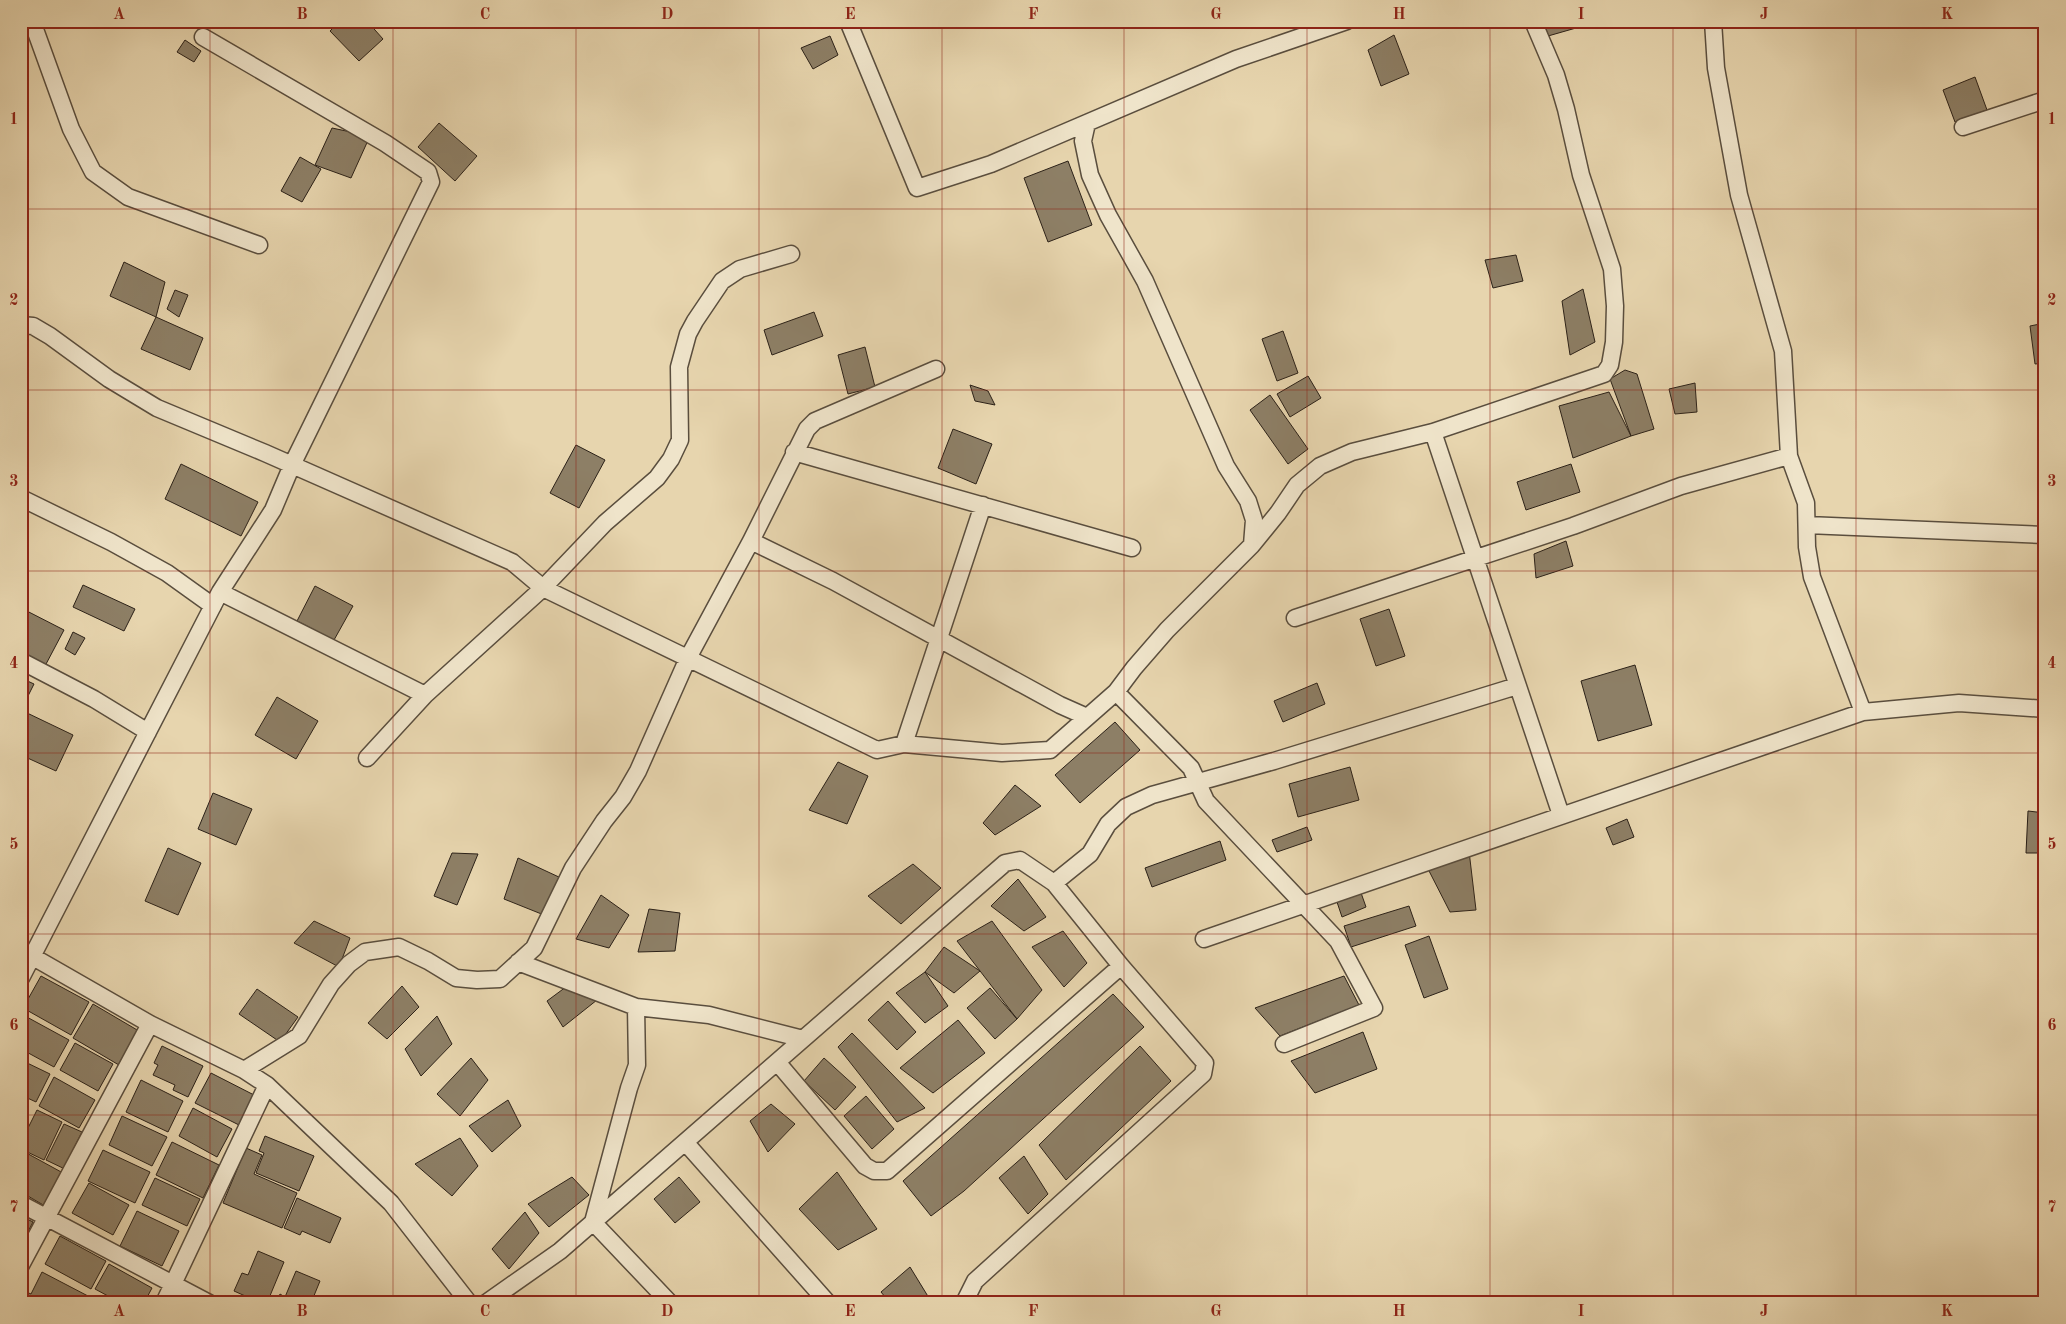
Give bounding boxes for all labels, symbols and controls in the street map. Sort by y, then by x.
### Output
text: A [113,7,125,23]
text: B [296,7,308,23]
text: C [480,7,490,23]
text: D [661,7,673,23]
text: E [844,7,856,23]
text: F [1028,7,1039,23]
text: G [1210,7,1222,23]
text: H [1392,7,1406,23]
text: I [1577,7,1585,23]
text: J [1760,7,1769,23]
text: K [1941,7,1953,23]
text: 1 [9,112,19,128]
text: 1 [2047,112,2057,128]
text: 2 [9,293,19,309]
text: 2 [2047,293,2057,309]
text: 3 [9,474,19,490]
text: 3 [2047,474,2057,490]
text: 4 [9,656,19,672]
text: 4 [2047,656,2057,672]
text: 5 [9,837,19,853]
text: 5 [2047,837,2057,853]
text: 6 [9,1018,19,1034]
text: 6 [2047,1018,2057,1034]
text: 7 [9,1200,19,1216]
text: 7 [2047,1200,2057,1216]
text: A [113,1304,125,1320]
text: B [296,1304,308,1320]
text: C [480,1304,490,1320]
text: D [661,1304,673,1320]
text: E [844,1304,856,1320]
text: F [1028,1304,1039,1320]
text: G [1210,1304,1222,1320]
text: H [1392,1304,1406,1320]
text: I [1577,1304,1585,1320]
text: J [1760,1304,1769,1320]
text: K [1941,1304,1953,1320]

